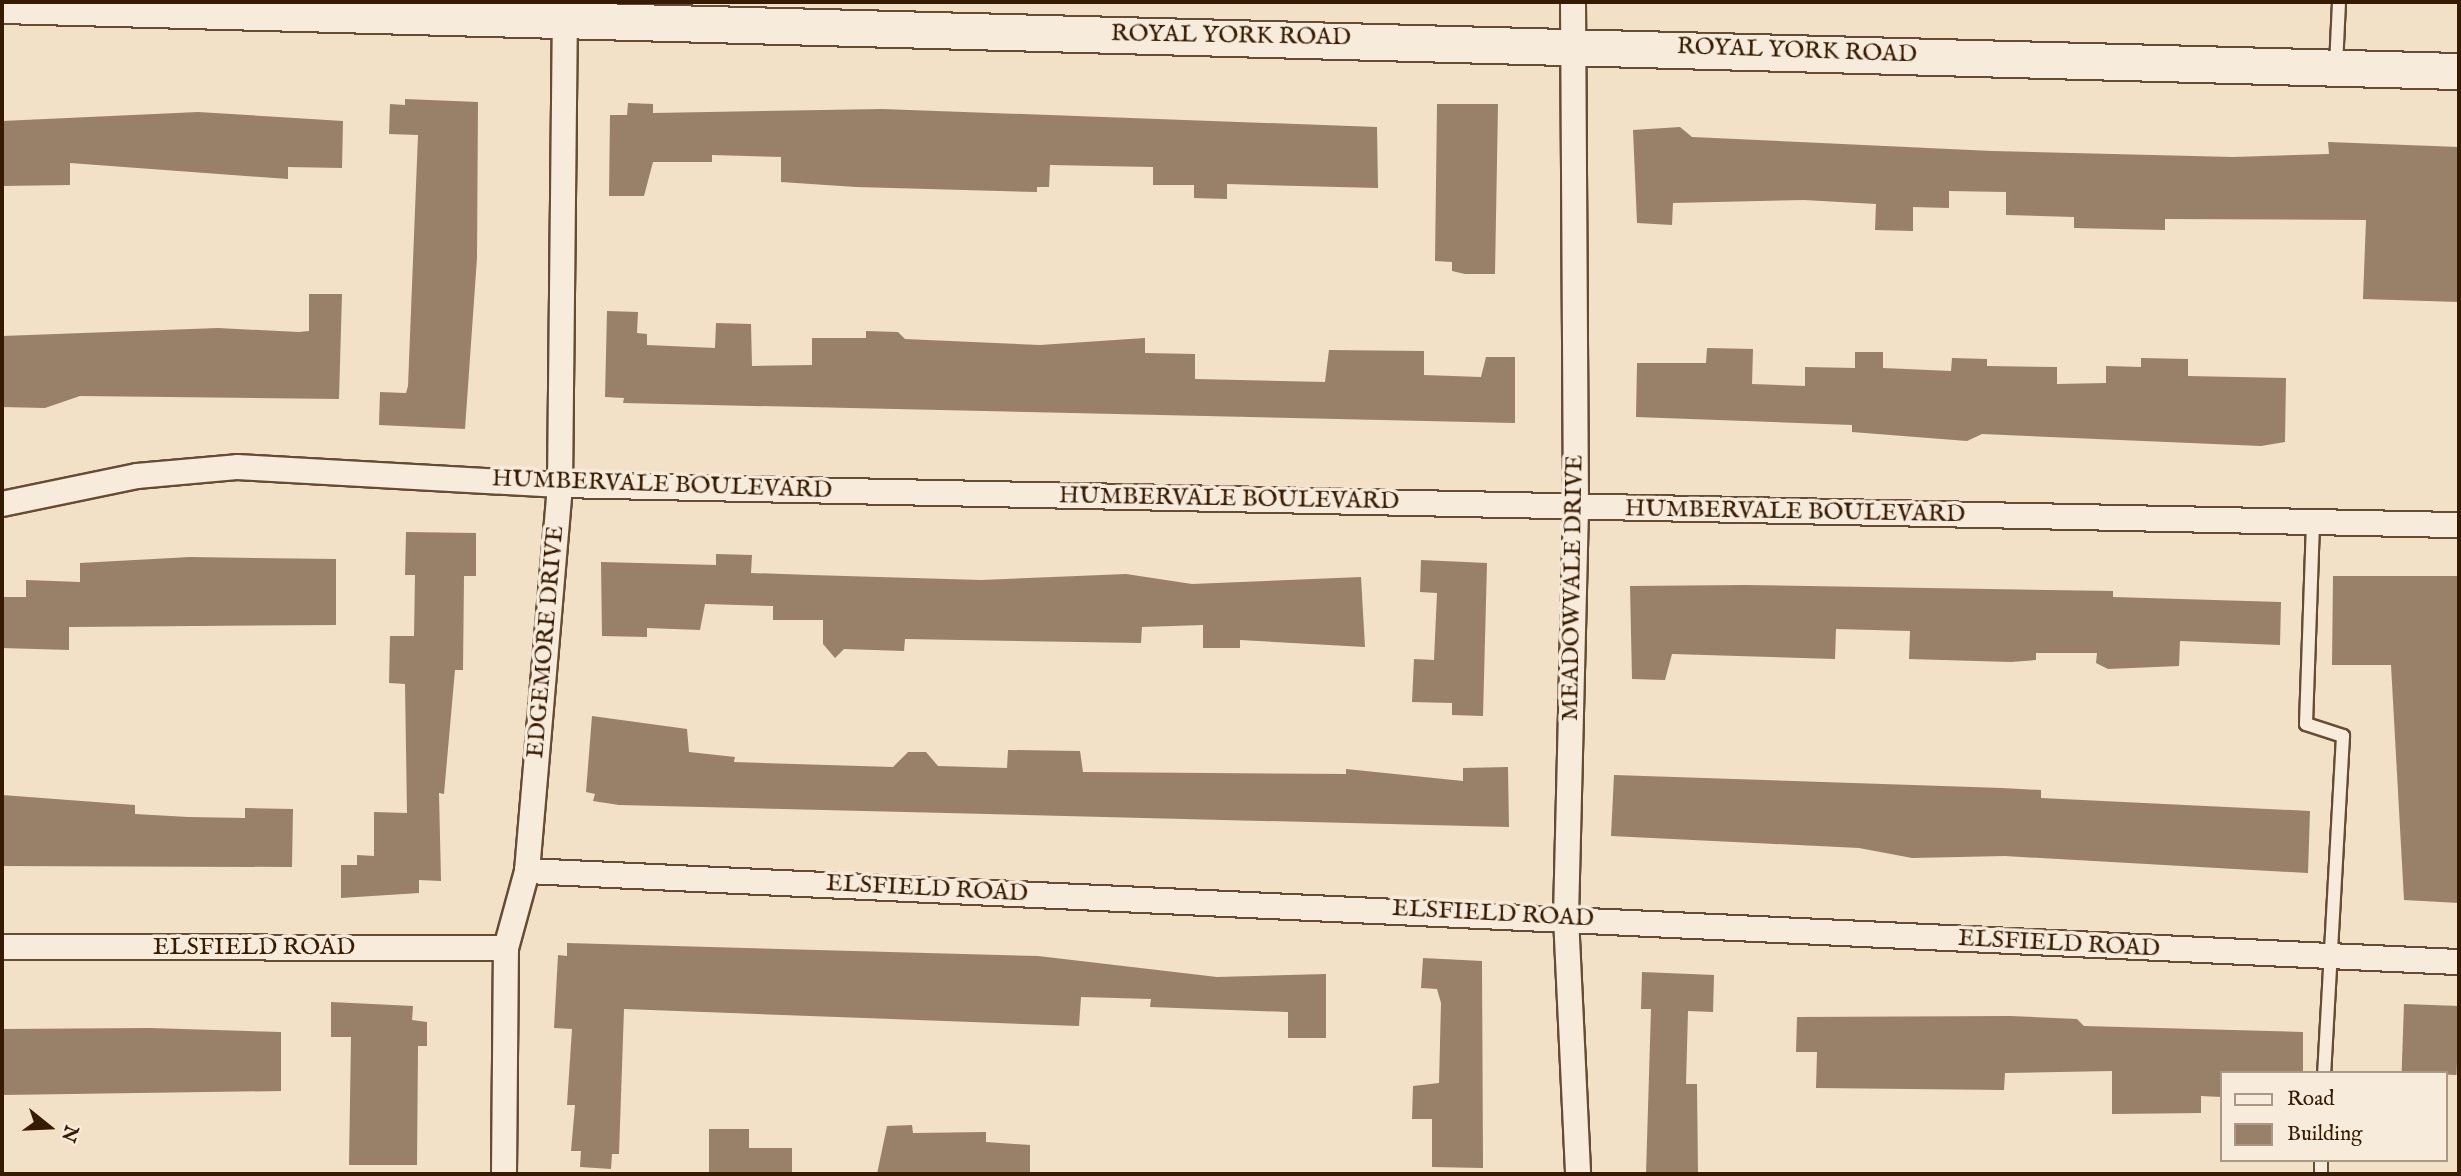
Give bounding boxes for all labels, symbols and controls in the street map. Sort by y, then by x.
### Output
street label: ROYAL YORK ROAD [1111,20,1351,52]
street label: ROYAL YORK ROAD [1676,32,1918,70]
street label: MEADOWVALE DRIVE [1556,454,1590,722]
street label: HUMBERVALE BOULEVARD [491,465,833,505]
street label: HUMBERVALE BOULEVARD [1059,482,1399,516]
street label: HUMBERVALE BOULEVARD [1625,495,1965,529]
street label: EDGEMORE DRIVE [521,525,571,759]
street label: ELSFIELD ROAD [825,869,1029,909]
street label: ELSFIELD ROAD [1391,894,1595,934]
street label: ELSFIELD ROAD [1957,924,2161,964]
street label: ELSFIELD ROAD [153,934,355,962]
legend [2220,1071,2447,1162]
text: Road [2287,1086,2334,1113]
north arrow [14,1092,84,1162]
text: Building [2287,1121,2362,1148]
text: N [55,1122,83,1145]

